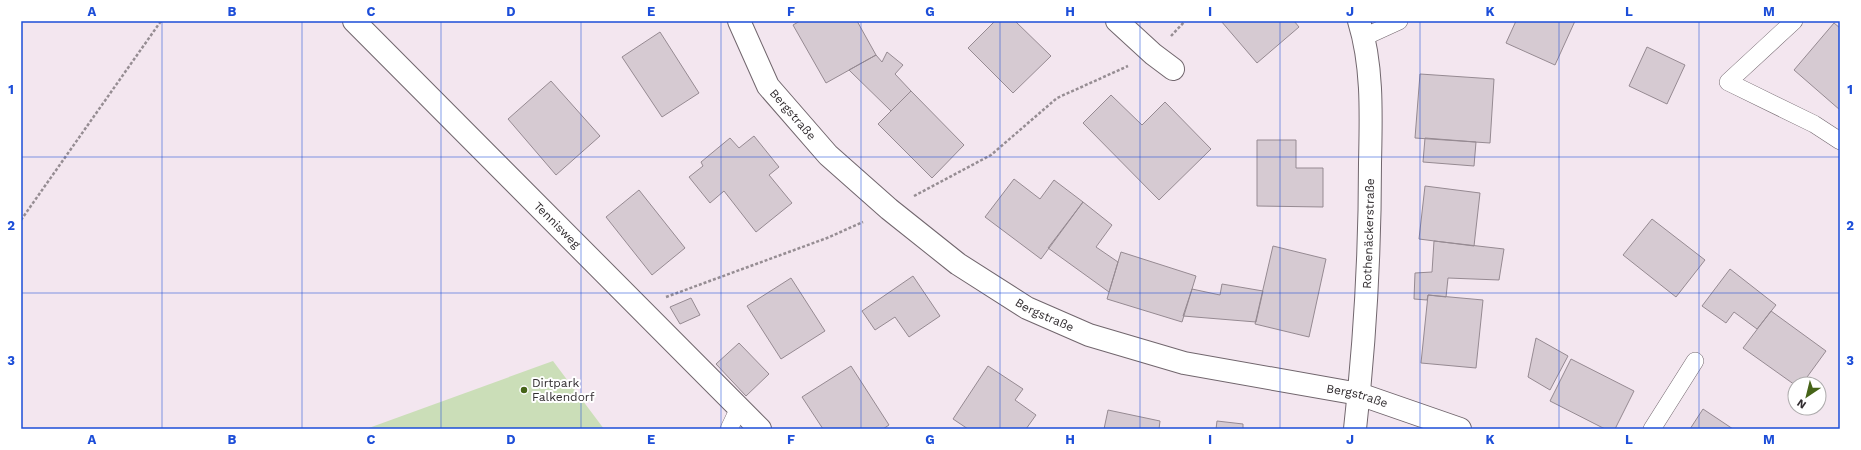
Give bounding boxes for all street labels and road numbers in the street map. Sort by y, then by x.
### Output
street label: Bergstraße [767,86,819,143]
street label: Rothenäckerstraße [1360,178,1377,289]
street label: Tennisweg [531,199,584,252]
street label: Bergstraße [1013,295,1076,335]
street label: Bergstraße [1325,381,1390,410]

